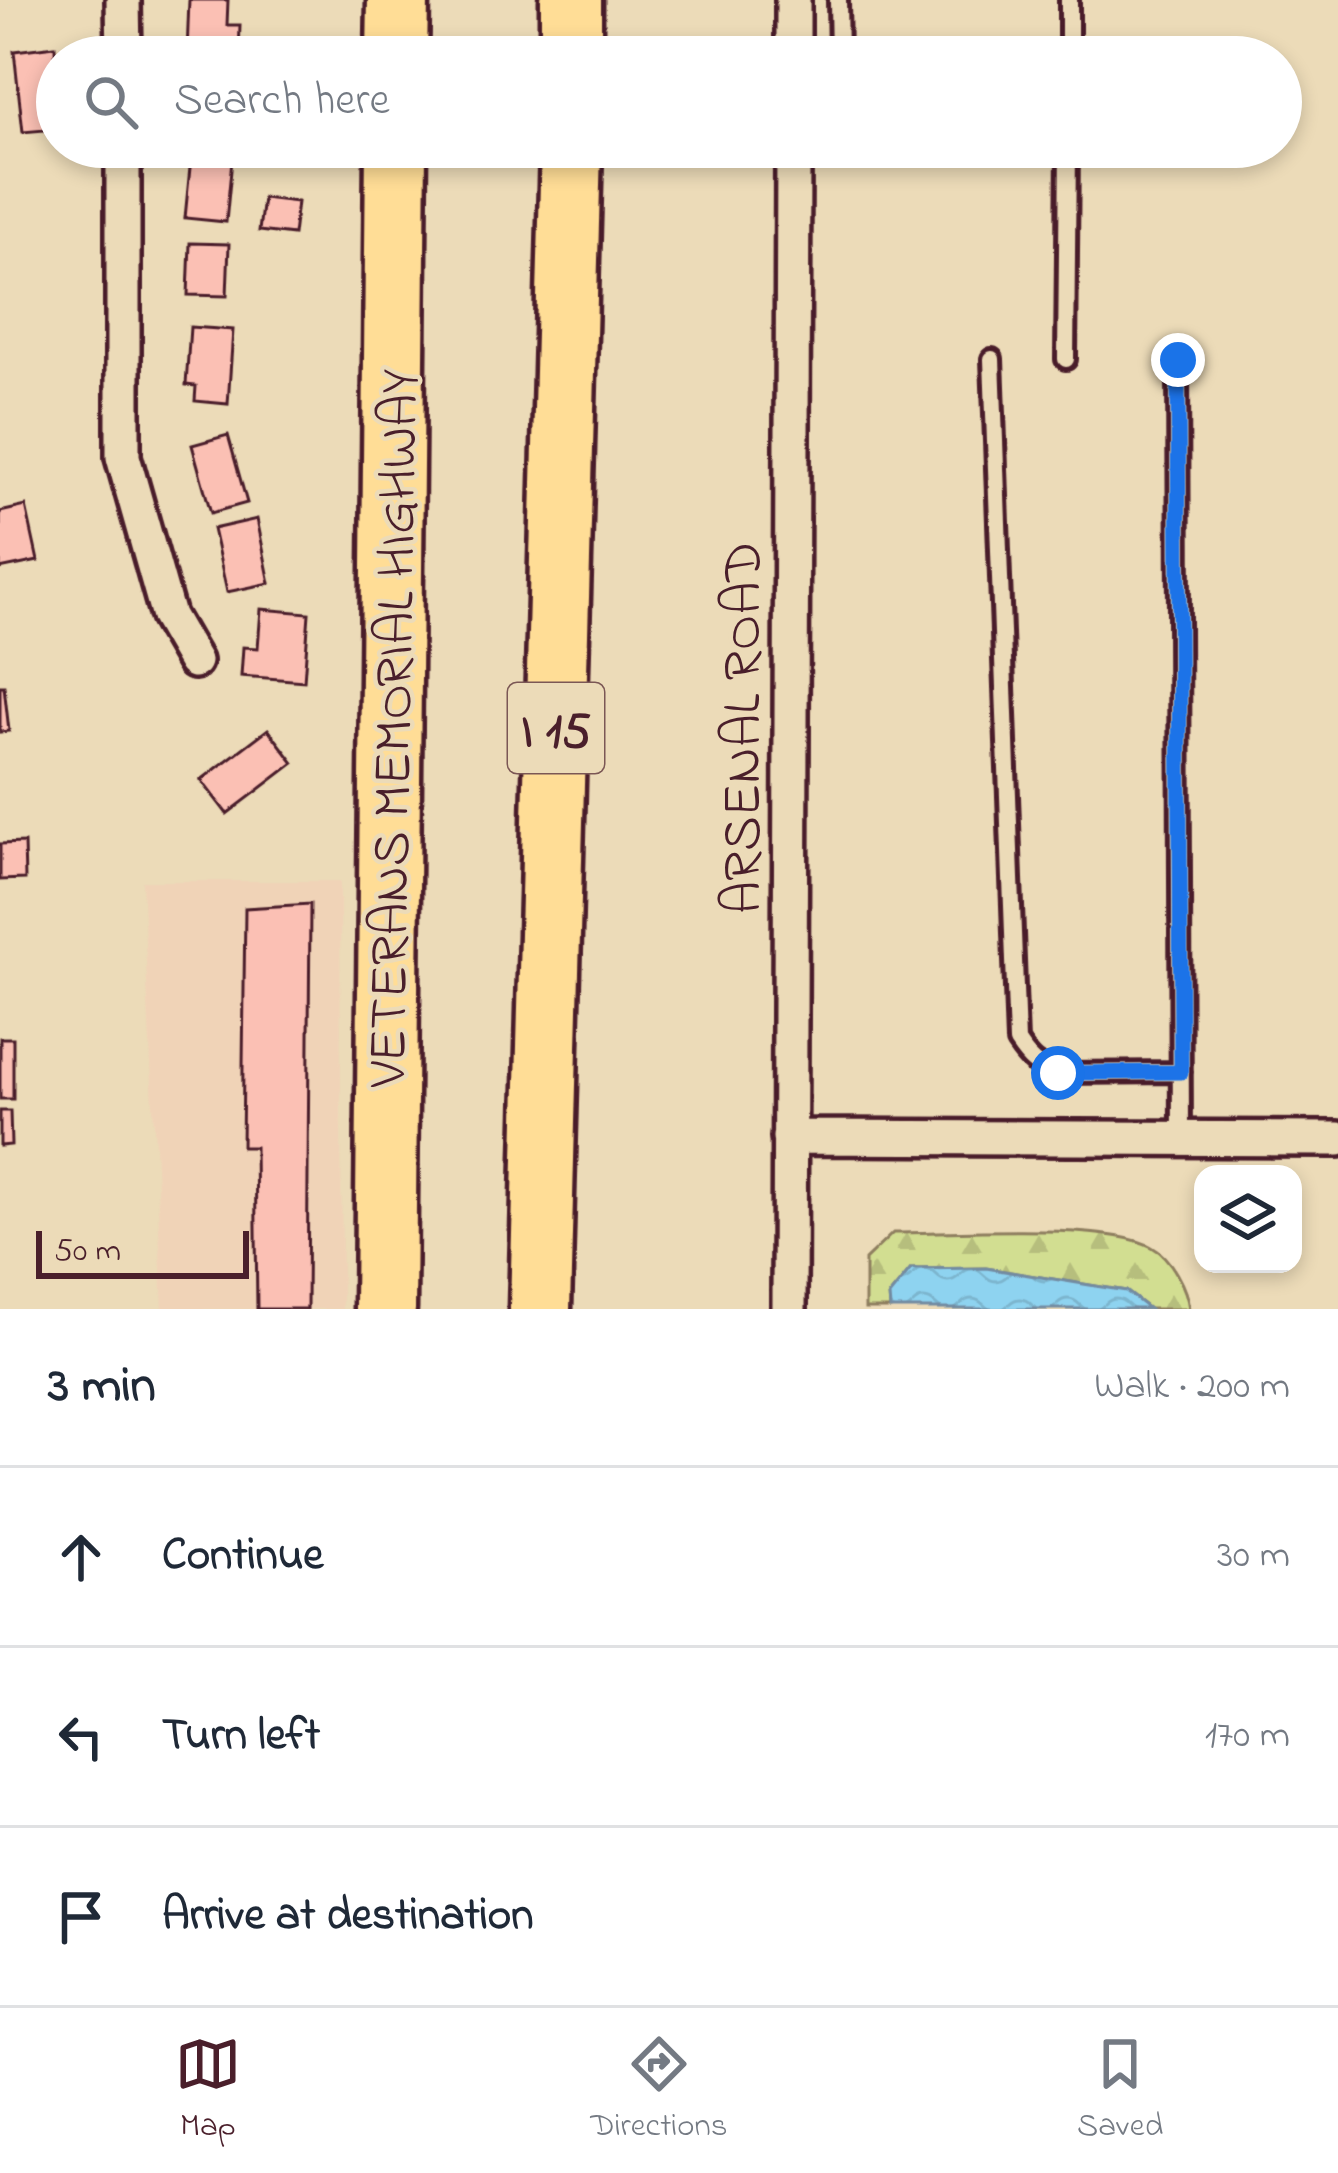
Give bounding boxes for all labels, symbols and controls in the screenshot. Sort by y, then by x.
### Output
search box [36,36,1302,168]
icon: search [78,69,144,135]
text: Search here [174,69,390,135]
route end [1151,333,1205,387]
street label: VETERANS MEMORIAL HIGHWAY [352,368,442,1089]
street label: ARSENAL ROAD [707,542,785,914]
road number: I 15 [508,683,604,773]
route start [1031,1046,1085,1100]
map controls [1194,1165,1302,1273]
button: layers [1194,1165,1302,1273]
scale bar [36,1225,249,1278]
text: 50 m [54,1228,121,1276]
text: 3 min [48,1350,156,1425]
text: Walk · 200 m [1094,1359,1290,1416]
icon: ahead [48,1524,114,1590]
text: Continue [162,1524,323,1590]
text: 30 m [1217,1528,1290,1585]
icon: left [48,1704,114,1770]
text: Turn left [162,1704,320,1770]
text: 170 m [1205,1708,1290,1765]
icon: arrive [48,1884,114,1950]
text: Arrive at destination [162,1884,533,1950]
tab: Map [175,2031,241,2151]
tab: Directions [590,2031,728,2151]
tab: Saved [1077,2031,1163,2151]

